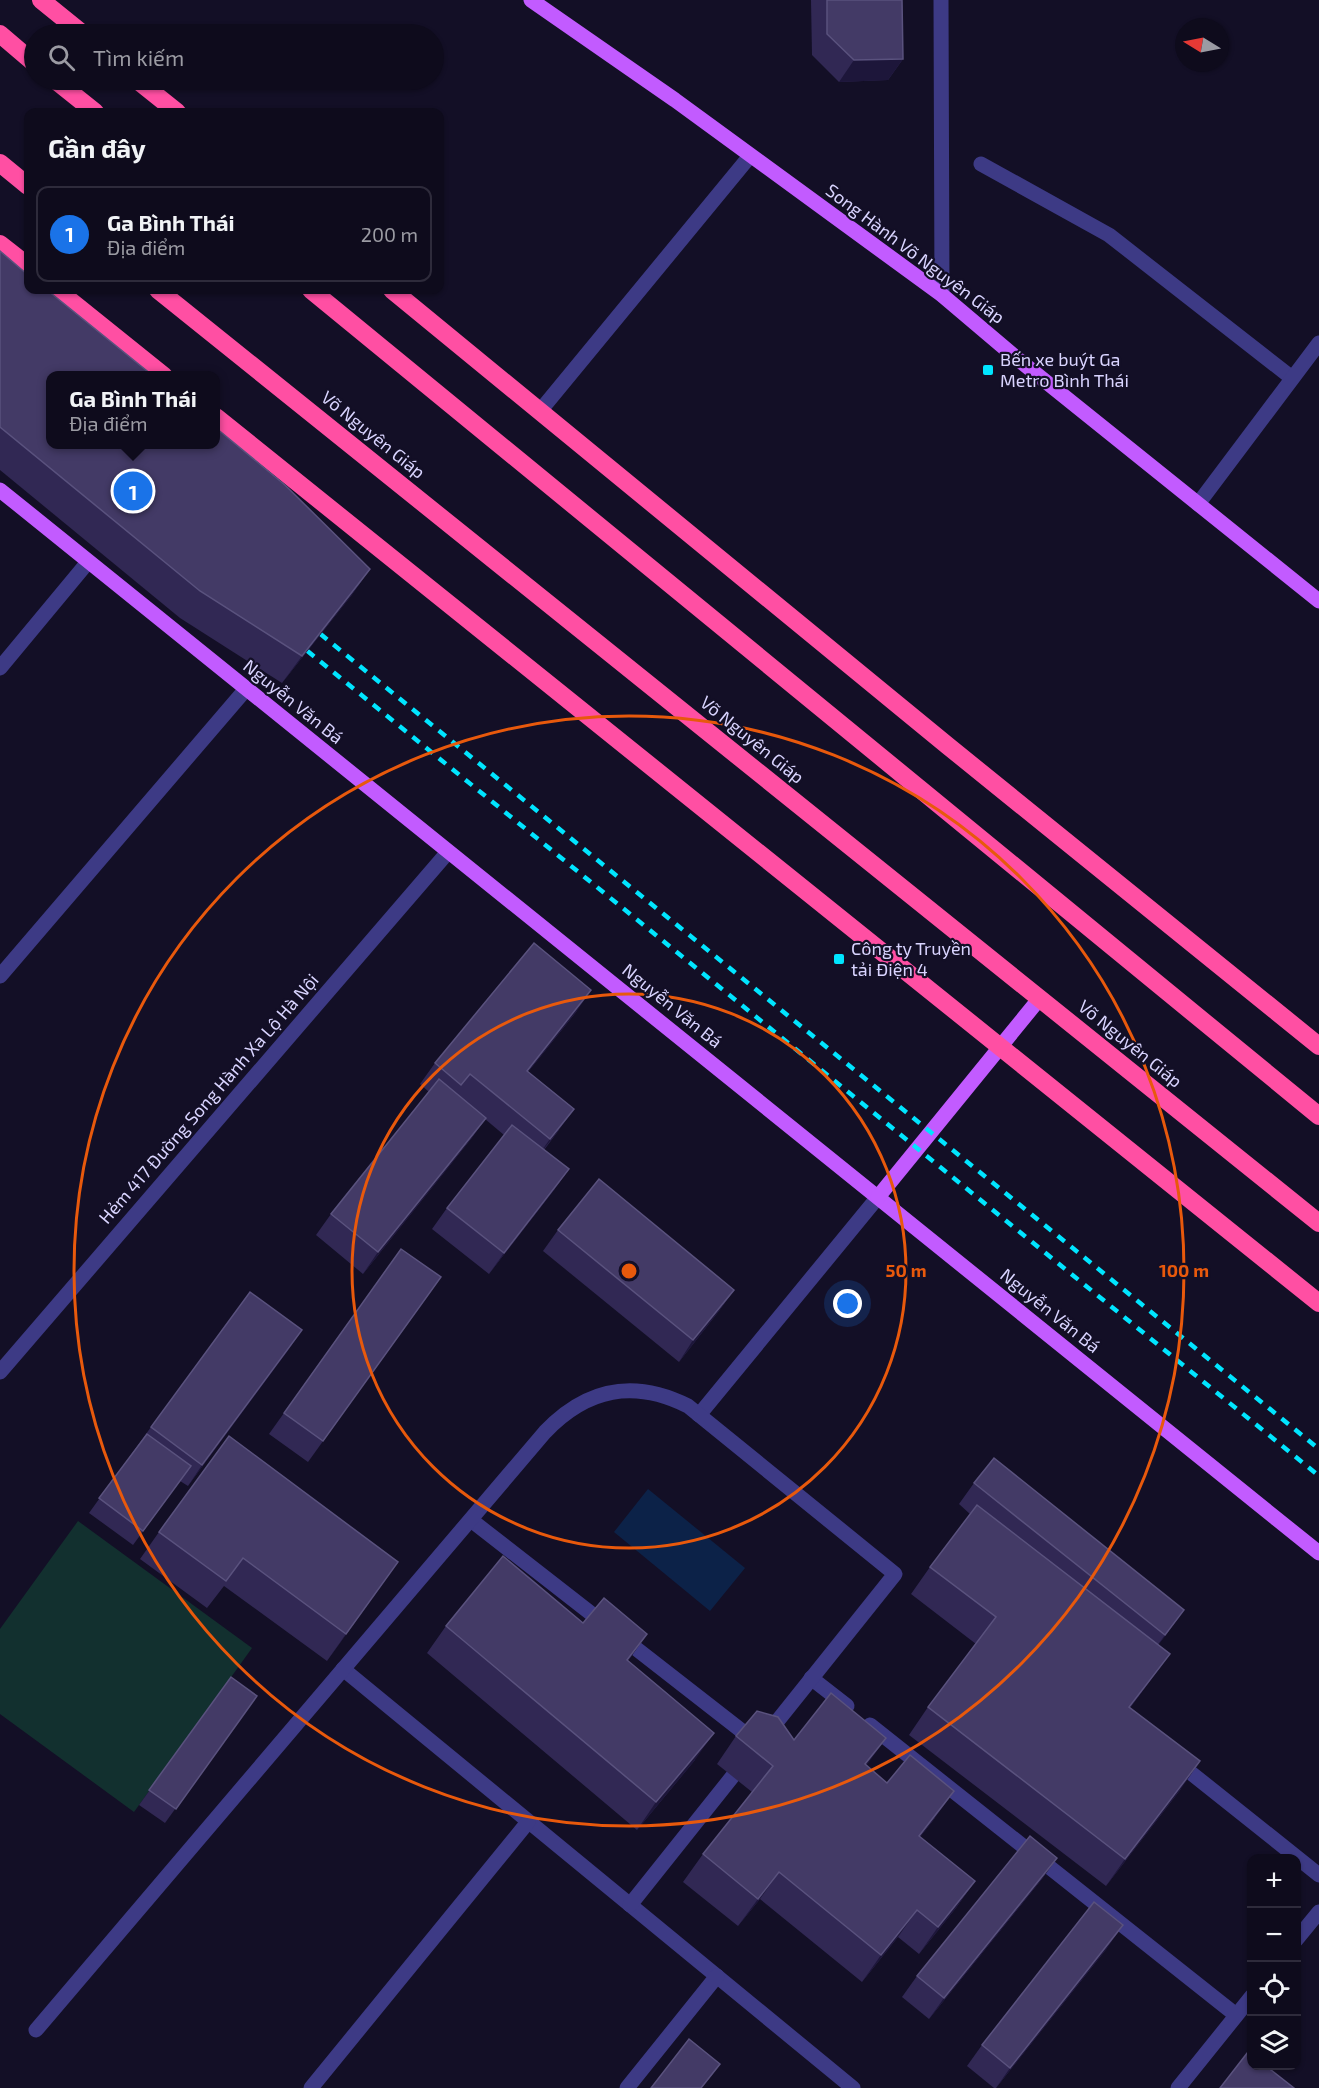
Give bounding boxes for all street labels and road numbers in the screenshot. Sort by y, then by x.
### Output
street label: Song Hành Võ Nguyên Giáp [822,179,1009,328]
street label: Võ Nguyên Giáp [317,386,430,483]
street label: Nguyễn Văn Bá [239,654,348,748]
street label: Võ Nguyên Giáp [696,691,809,788]
street label: Nguyễn Văn Bá [618,958,727,1052]
street label: Hẻm 417 Đường Song Hành Xa Lộ Hà Nội [94,969,323,1228]
street label: Võ Nguyên Giáp [1074,995,1187,1092]
street label: Nguyễn Văn Bá [996,1263,1105,1357]

